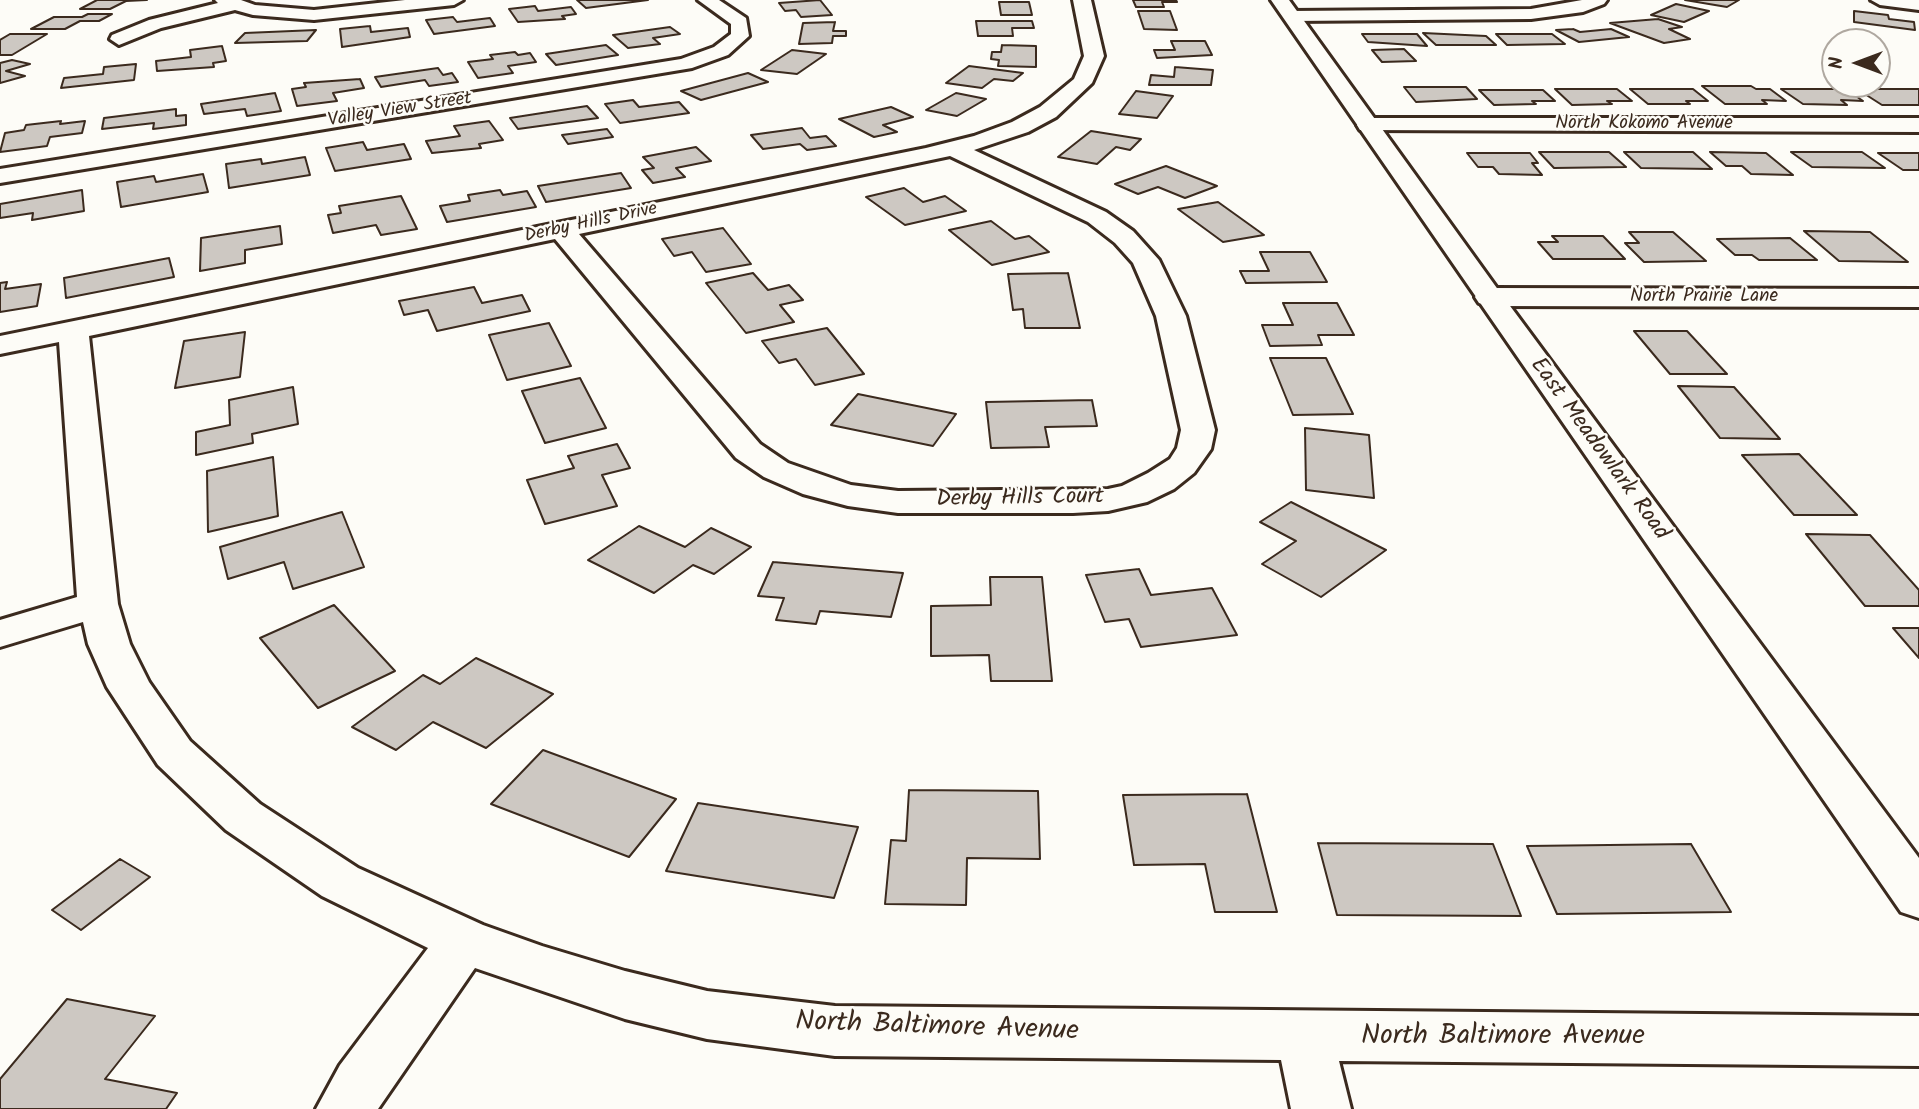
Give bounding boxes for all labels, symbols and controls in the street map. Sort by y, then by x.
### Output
north arrow [1821,28,1891,98]
text: N [1822,57,1852,69]
street label: Valley View Street [327,88,473,134]
street label: North Kokomo Avenue [1555,114,1733,136]
street label: Derby Hills Drive [522,199,660,249]
street label: North Prairie Lane [1630,287,1778,309]
street label: East Meadowlark Road [1522,353,1674,547]
street label: Derby Hills Court [936,485,1104,515]
street label: North Baltimore Avenue [795,1007,1079,1051]
street label: North Baltimore Avenue [1361,1021,1645,1055]

